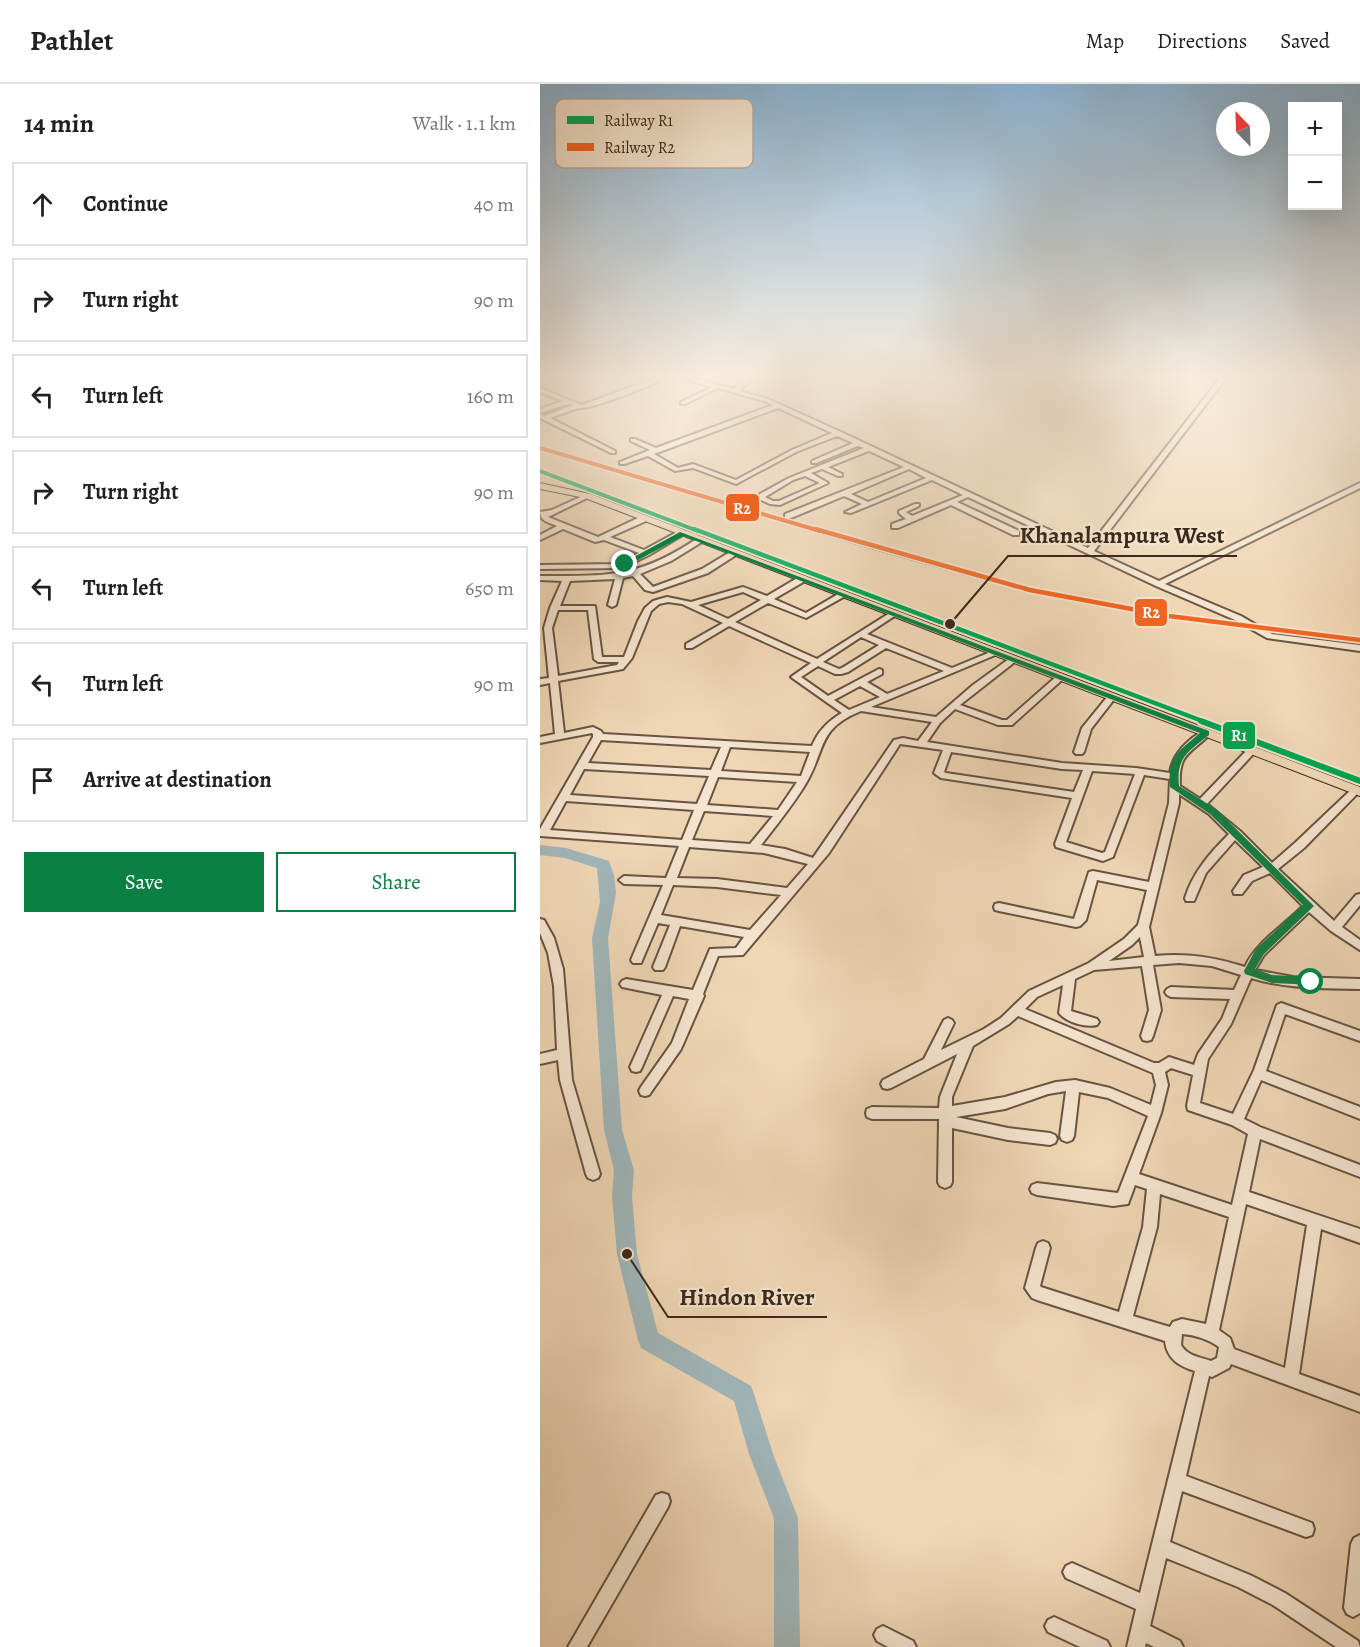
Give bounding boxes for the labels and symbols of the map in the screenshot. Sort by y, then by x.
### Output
legend [555,99,753,168]
north arrow [1216,102,1270,156]
text: Railway R1 [604,110,674,132]
text: Railway R2 [604,137,676,159]
line badge: R2 [725,493,760,522]
text: R2 [733,498,751,520]
callout: Khanalampura West [1008,514,1237,556]
text: Khanalampura West [1019,519,1225,551]
route end [611,550,637,576]
line badge: R2 [1134,598,1168,627]
text: R2 [1142,602,1160,624]
line badge: R1 [1222,721,1256,750]
text: R1 [1231,725,1247,747]
route start [1297,968,1323,994]
callout: Hindon River [668,1275,827,1317]
text: Hindon River [679,1281,815,1313]

